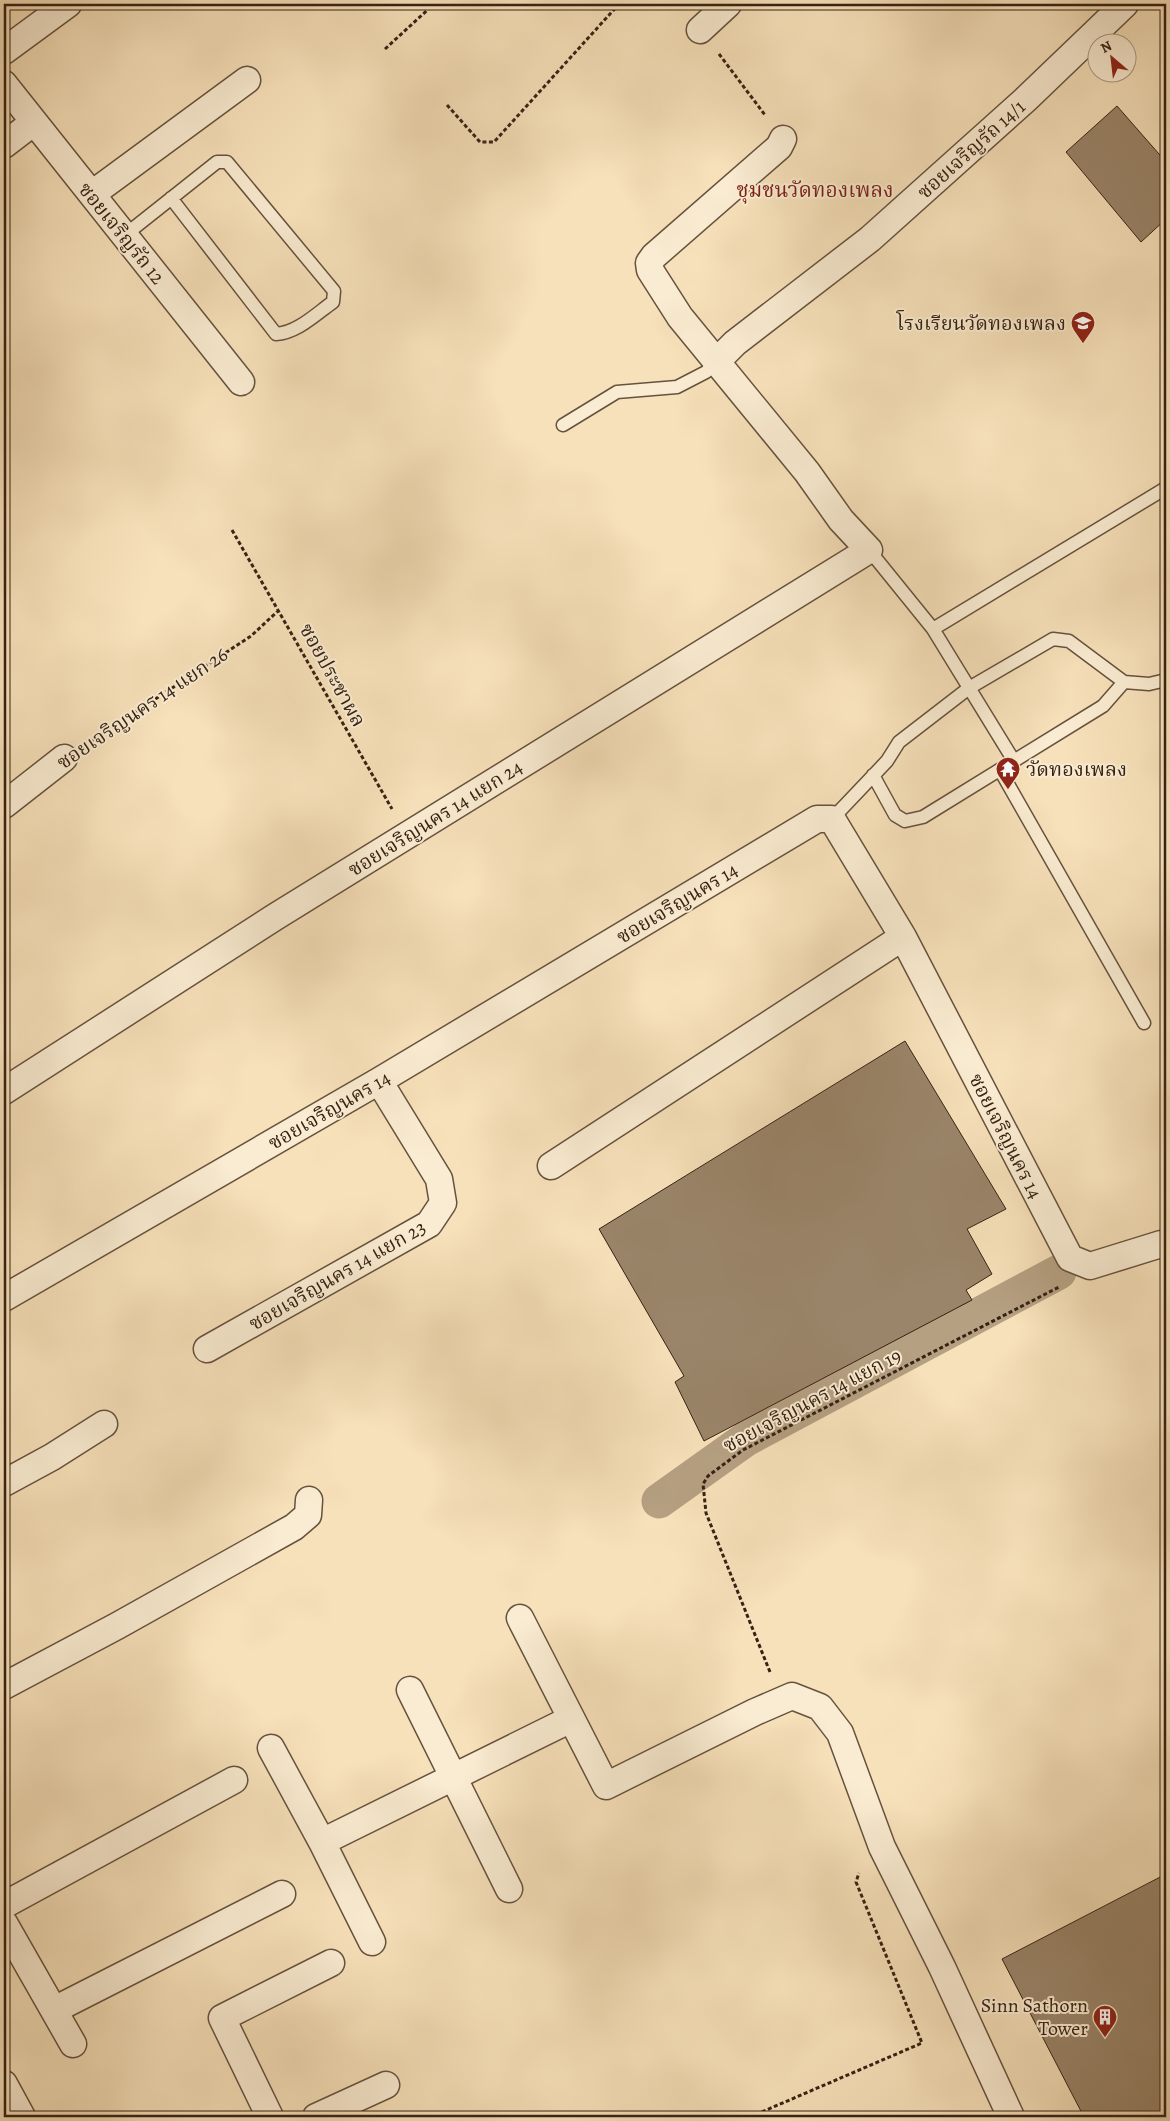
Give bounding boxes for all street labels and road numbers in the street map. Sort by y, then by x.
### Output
street label: ซอยเจริญรัถ 14/1 [911,93,1031,205]
street label: ซอยเจริญรัถ 12 [72,177,171,290]
street label: ซอยประชาผล [293,619,372,732]
street label: ซอยเจริญนคร 14 แยก 26 [51,641,233,776]
street label: ซอยเจริญนคร 14 แยก 24 [343,754,528,883]
street label: ซอยเจริญนคร 14 [612,857,743,950]
street label: ซอยเจริญนคร 14 [263,1064,395,1156]
street label: ซอยเจริญนคร 14 [962,1069,1049,1203]
street label: ซอยเจริญนคร 14 แยก 23 [244,1214,431,1337]
street label: ซอยเจริญนคร 14 แยก 19 [718,1342,906,1459]

